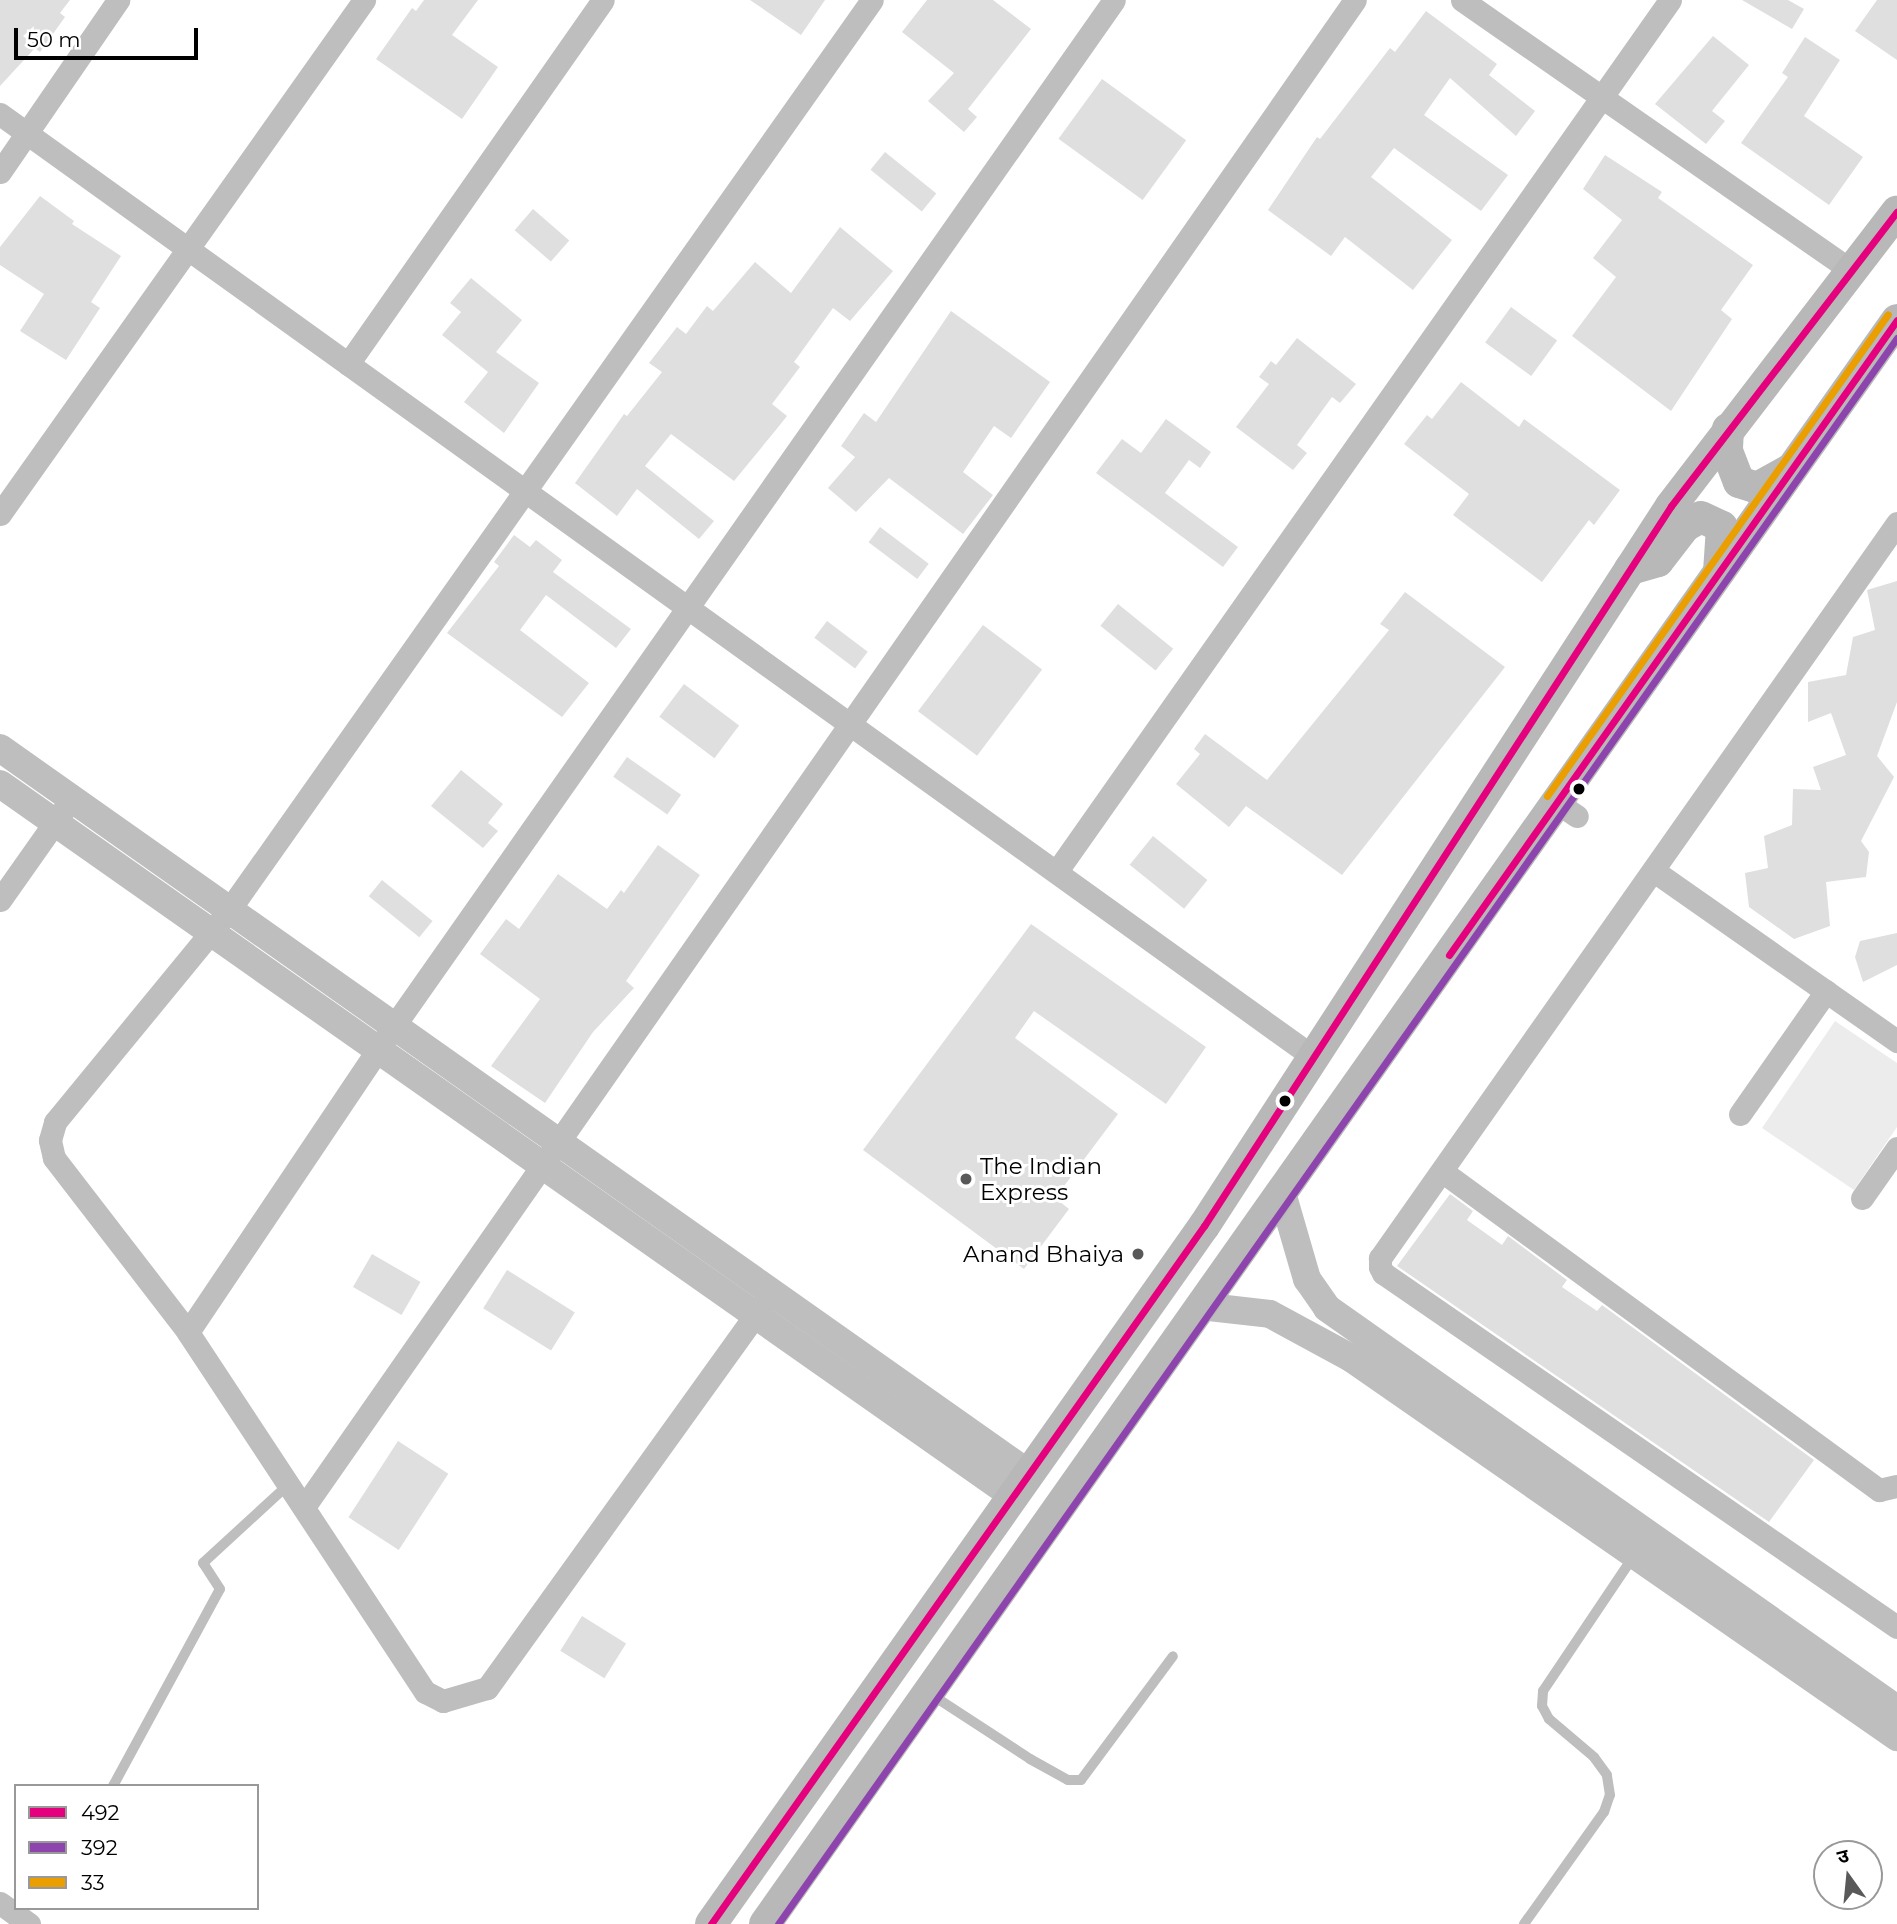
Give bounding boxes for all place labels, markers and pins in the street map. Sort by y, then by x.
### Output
unlabelled marker [1572,782,1586,796]
unlabelled marker [1278,1094,1292,1108]
place label: The Indian Express [980,1152,1102,1206]
marker: The Indian Express [958,1171,974,1187]
place label: Anand Bhaiya [963,1240,1124,1268]
marker: Anand Bhaiya [1130,1246,1146,1262]

